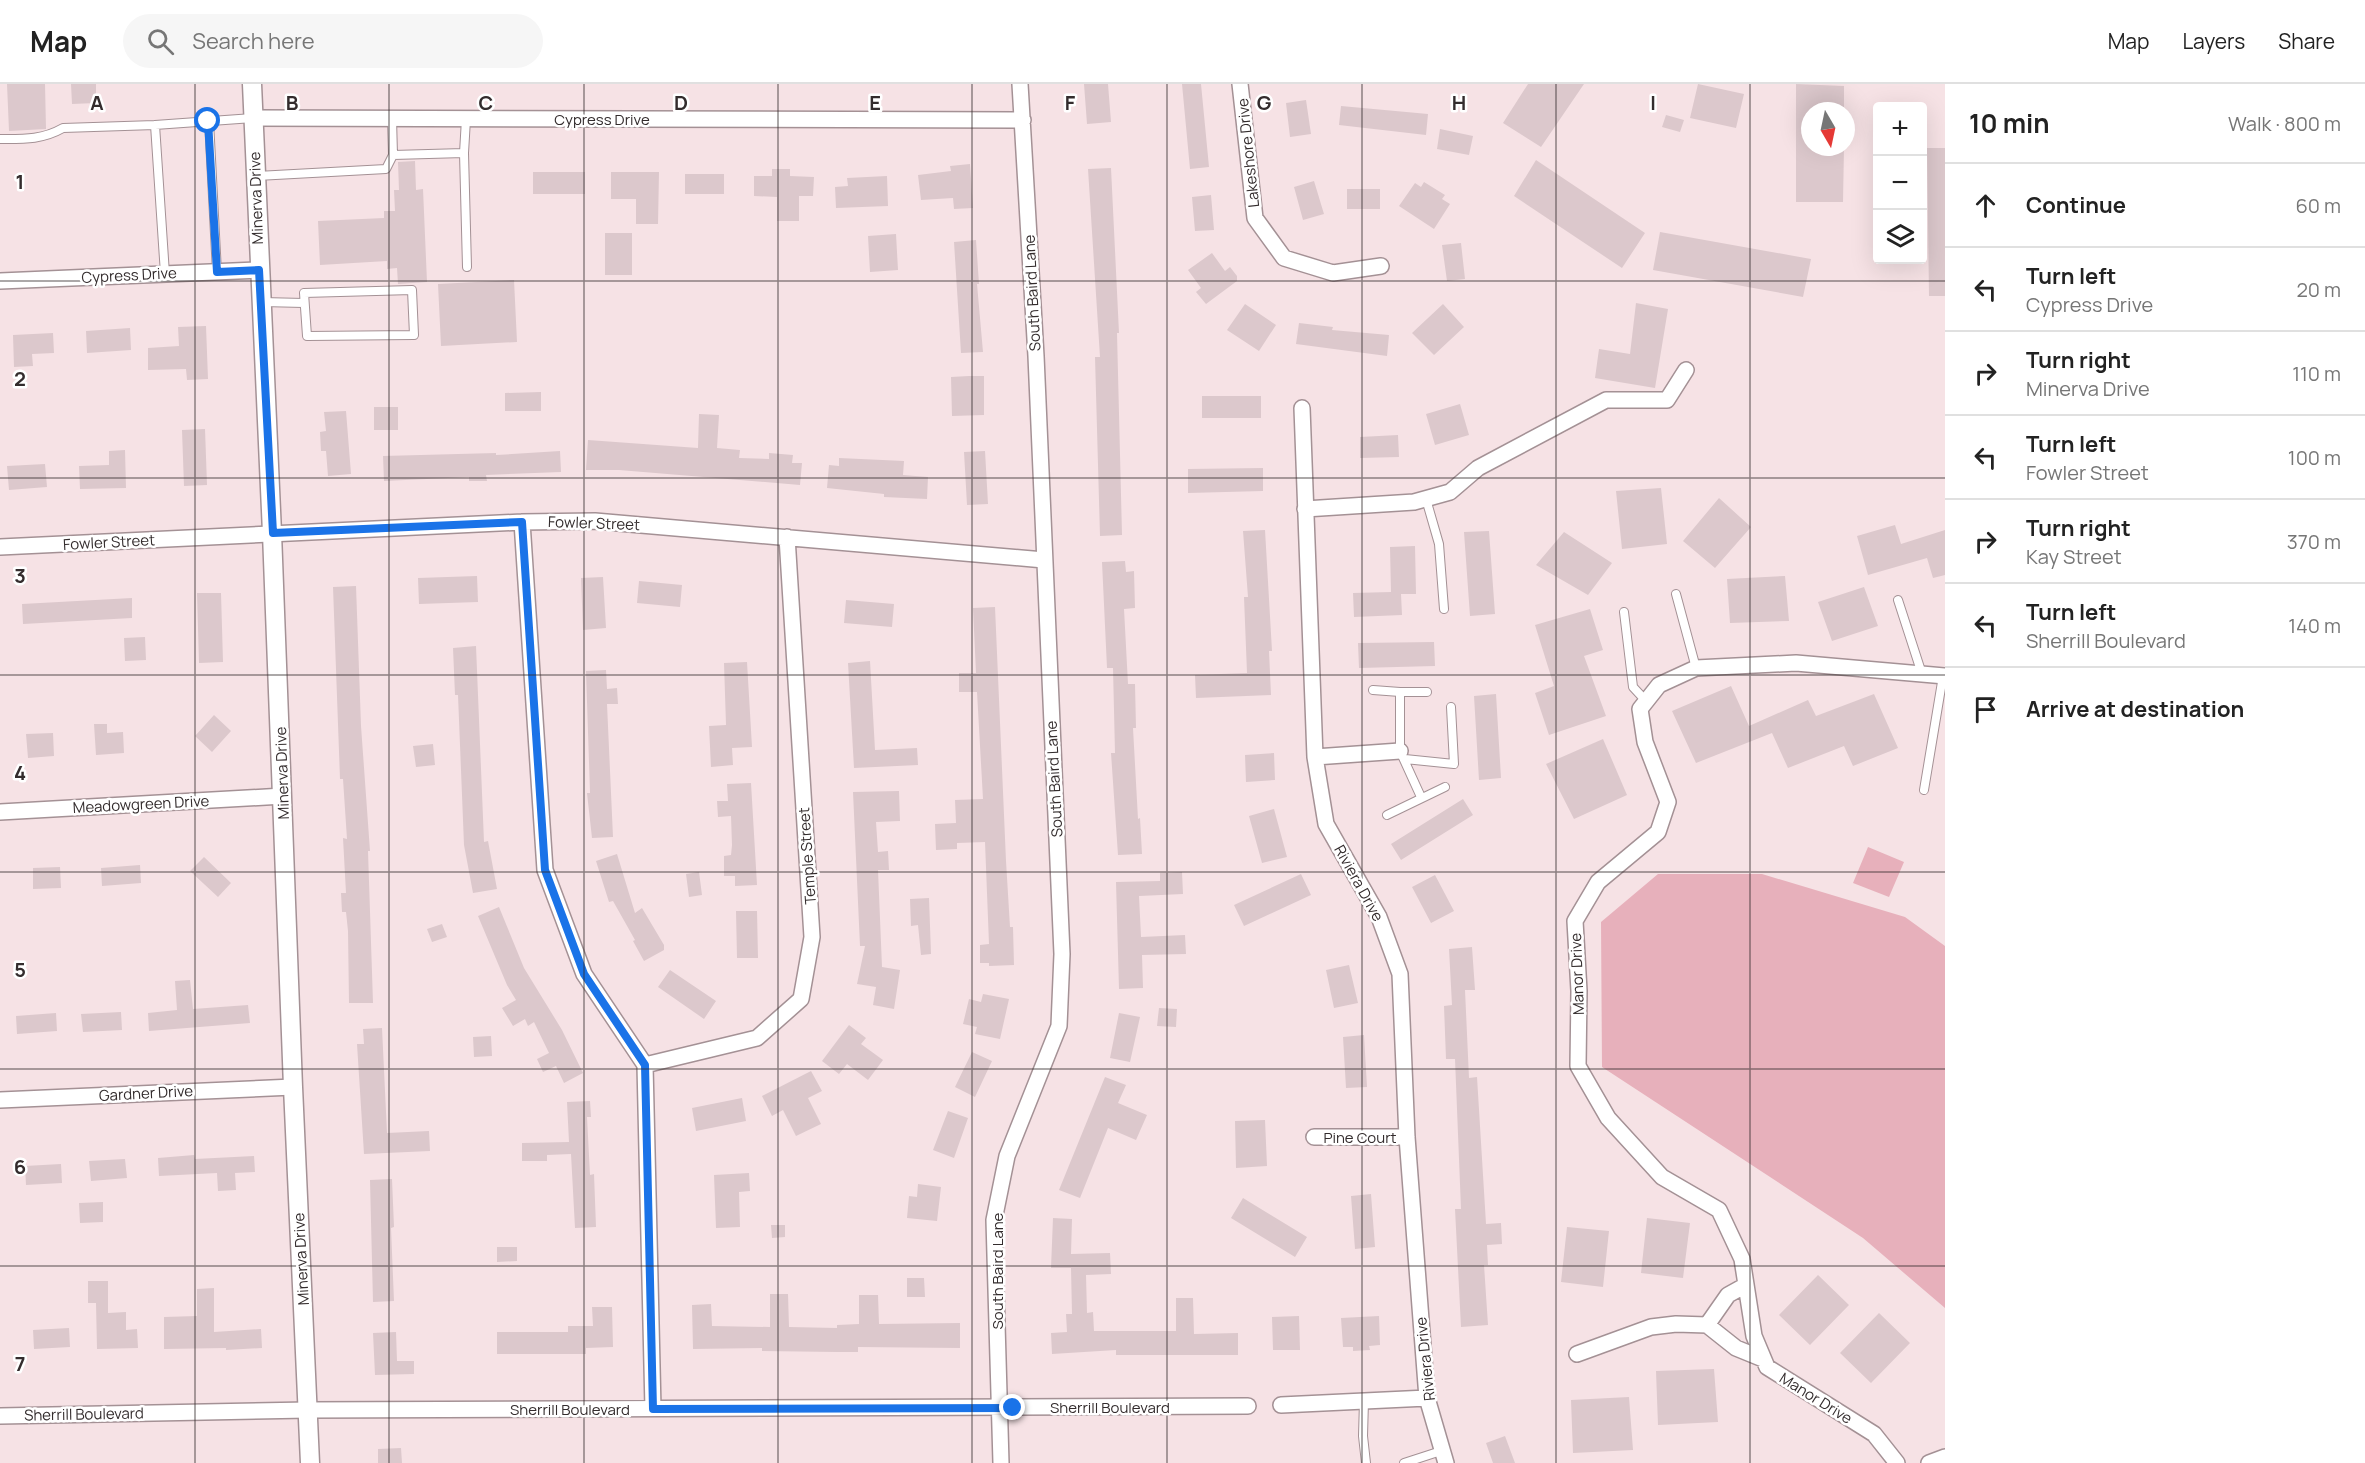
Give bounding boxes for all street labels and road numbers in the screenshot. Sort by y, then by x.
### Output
street label: Lakeshore Drive [1232,97,1264,209]
street label: Cypress Drive [554,109,650,130]
street label: Minerva Drive [244,151,268,245]
street label: South Baird Lane [1018,234,1046,352]
street label: Cypress Drive [81,262,177,288]
street label: Fowler Street [548,511,640,535]
street label: Fowler Street [62,529,156,555]
street label: South Baird Lane [1040,720,1068,838]
street label: Minerva Drive [270,726,294,820]
street label: Meadowgreen Drive [72,790,210,818]
street label: Temple Street [793,807,821,905]
street label: Riviera Drive [1329,841,1389,925]
street label: Manor Drive [1565,932,1589,1015]
street label: Gardner Drive [98,1080,194,1106]
street label: Pine Court [1323,1127,1397,1148]
street label: Minerva Drive [288,1212,314,1306]
street label: South Baird Lane [987,1212,1008,1329]
street label: Riviera Drive [1410,1316,1440,1402]
street label: Manor Drive [1776,1367,1857,1429]
street label: Sherrill Boulevard [1050,1397,1170,1418]
street label: Sherrill Boulevard [510,1399,630,1420]
street label: Sherrill Boulevard [24,1402,144,1426]

